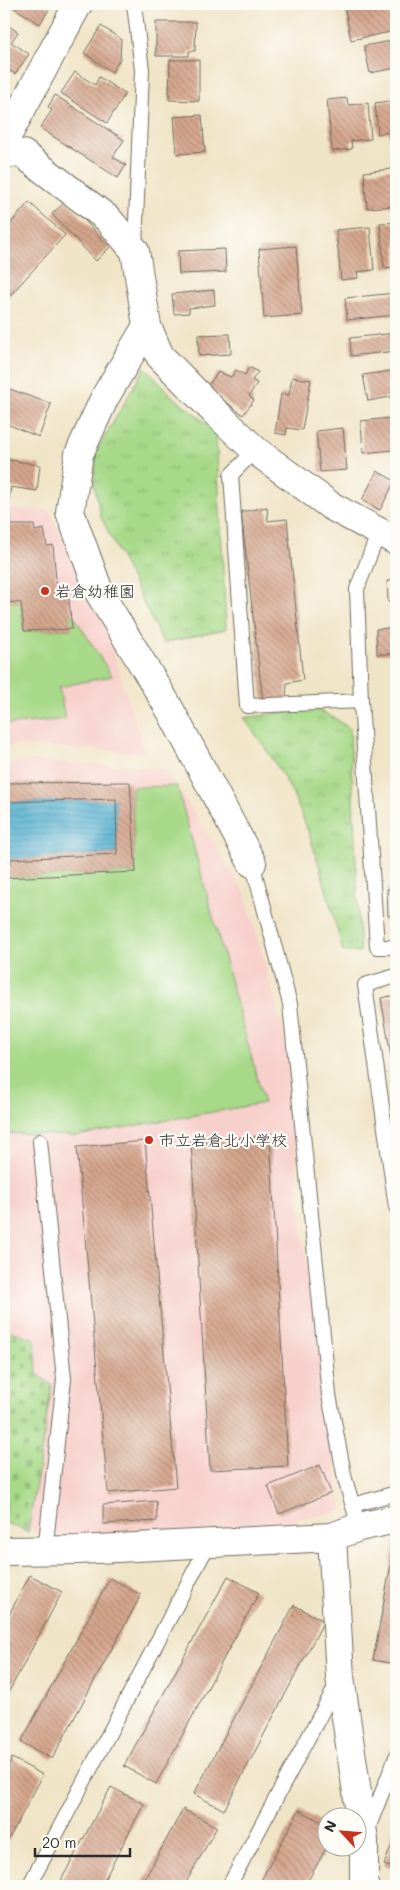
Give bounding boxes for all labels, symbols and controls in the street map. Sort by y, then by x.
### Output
place label: 岩倉幼稚園 [55,580,135,601]
marker: 岩倉幼稚園 [39,585,51,597]
place label: 市立岩倉北小学校 [159,1129,287,1150]
marker: 市立岩倉北小学校 [143,1134,155,1146]
north arrow [318,1808,368,1858]
text: N [319,1817,341,1835]
scale bar [35,1825,130,1857]
text: 20 m [42,1832,76,1852]

